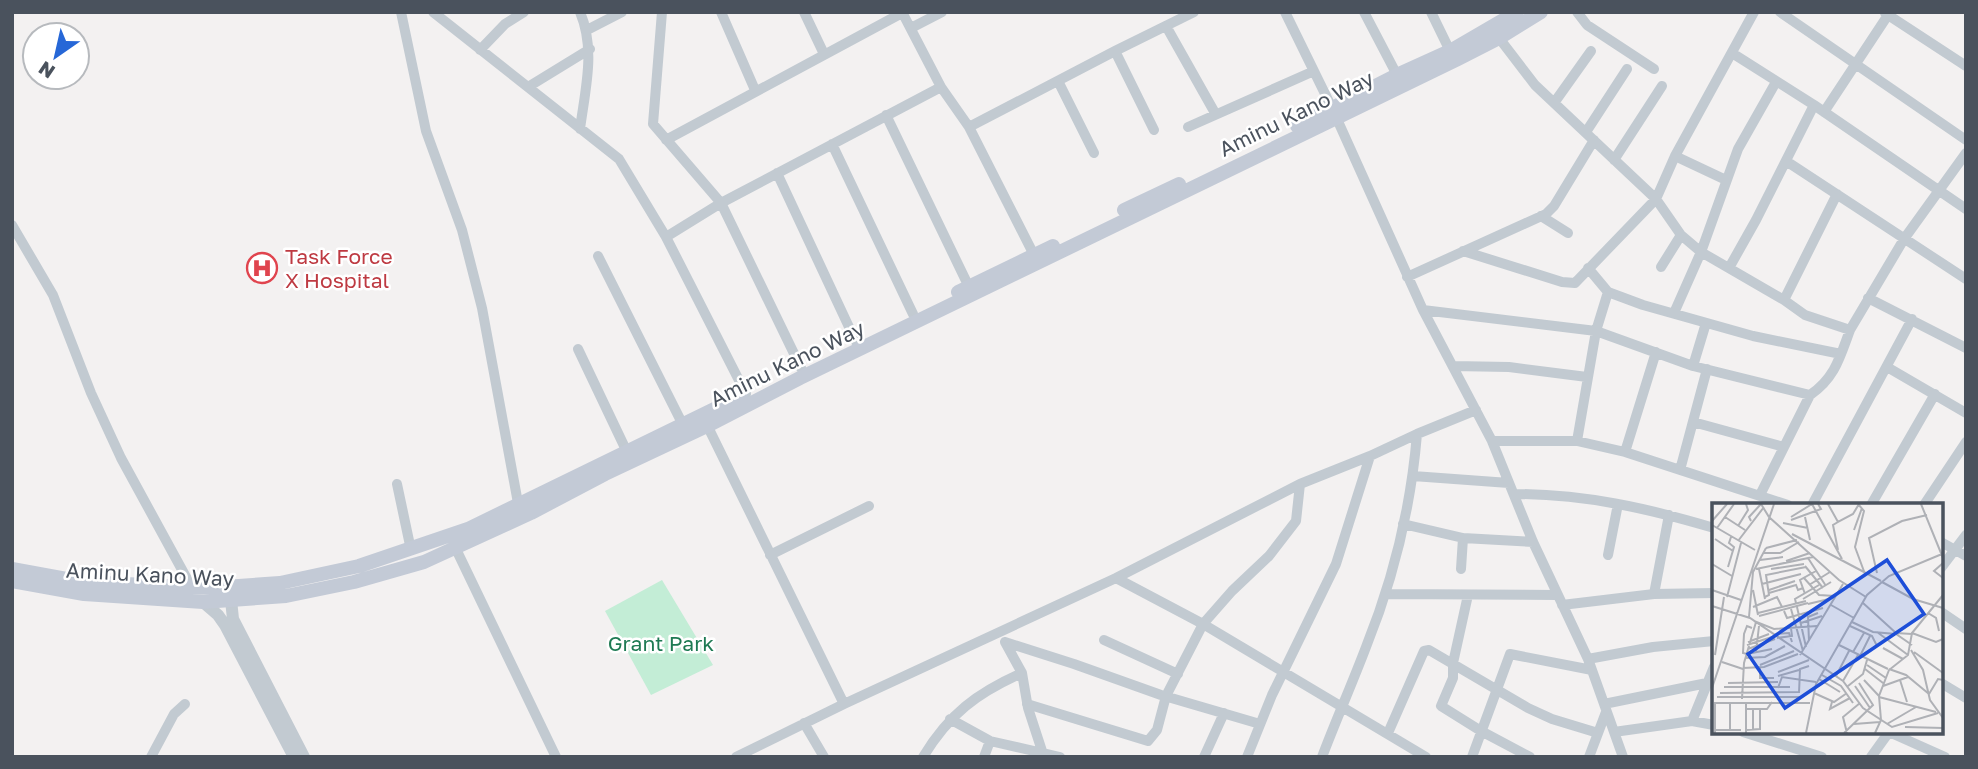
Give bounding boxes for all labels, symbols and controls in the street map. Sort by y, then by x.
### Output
north arrow [21,21,91,91]
text: N [34,57,59,84]
street label: Aminu Kano Way [1215,64,1378,162]
place label: Task Force X Hospital [285,243,393,293]
hospital icon: Task Force X Hospital [245,251,279,285]
street label: Aminu Kano Way [706,314,869,412]
inset map [1712,503,1943,734]
street label: Aminu Kano Way [65,557,235,591]
park label: Grant Park [608,630,714,656]

